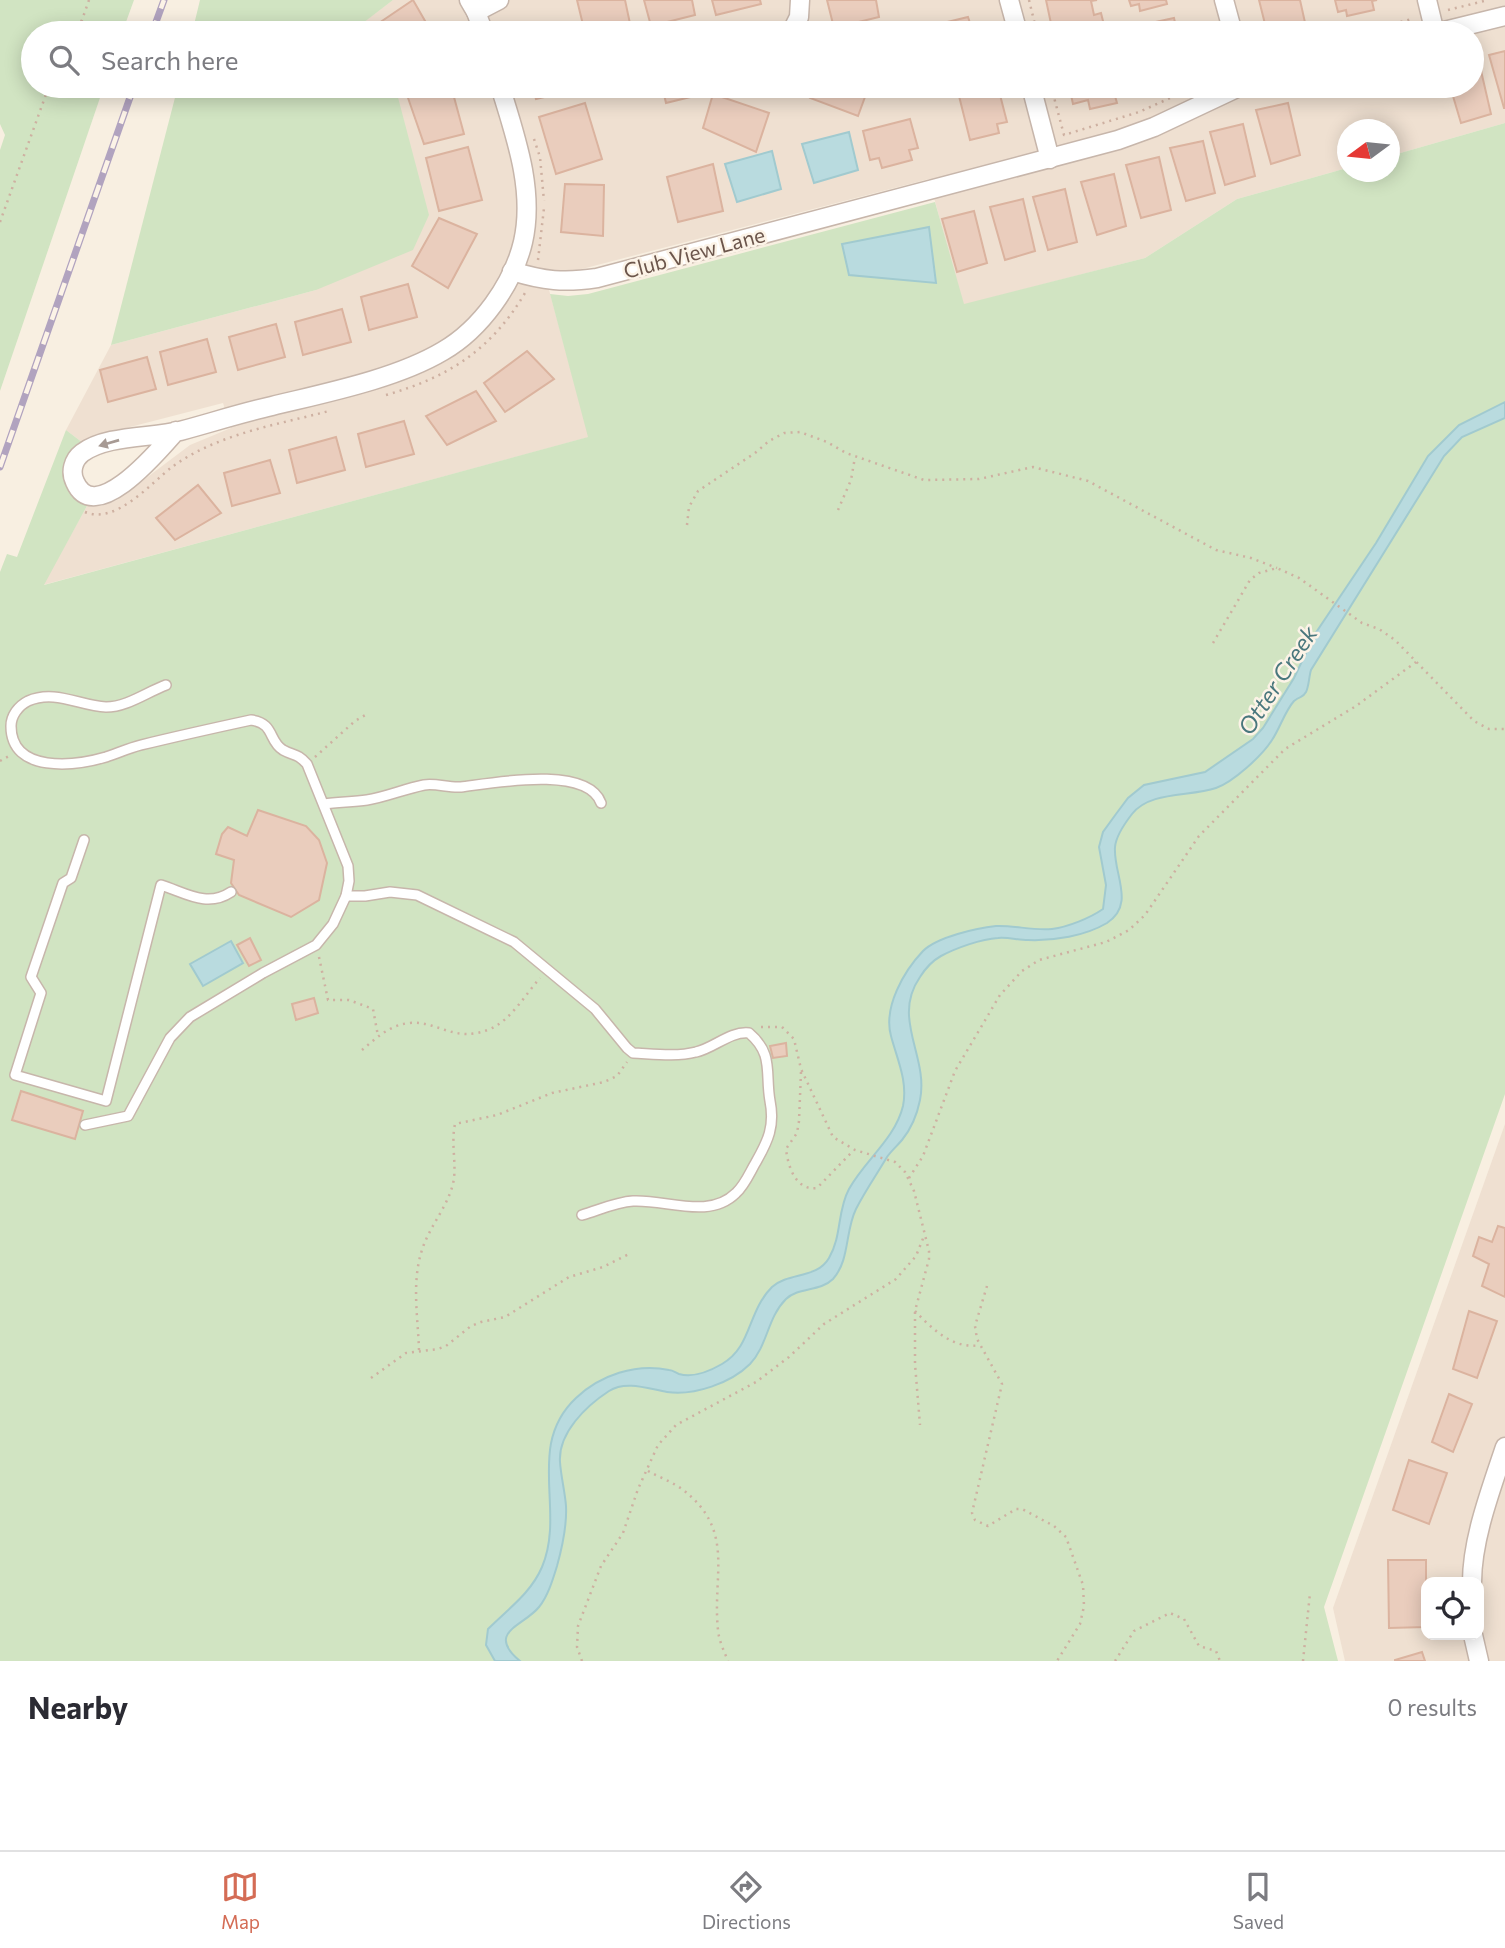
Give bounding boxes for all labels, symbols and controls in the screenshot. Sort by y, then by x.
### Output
search box [21,21,1484,98]
icon: search [45,41,83,79]
text: Search here [101,44,239,75]
north arrow [1337,119,1400,182]
street label: Club View Lane [621,221,767,283]
one-way arrow [98,438,120,449]
water label: Otter Creek [1231,620,1323,740]
map controls [1421,1577,1484,1640]
button: locate [1421,1577,1484,1640]
text: Nearby [28,1688,128,1725]
text: 0 results [1388,1693,1477,1721]
tab: Map [221,1868,260,1933]
tab: Directions [702,1868,791,1933]
tab: Saved [1233,1868,1284,1933]

